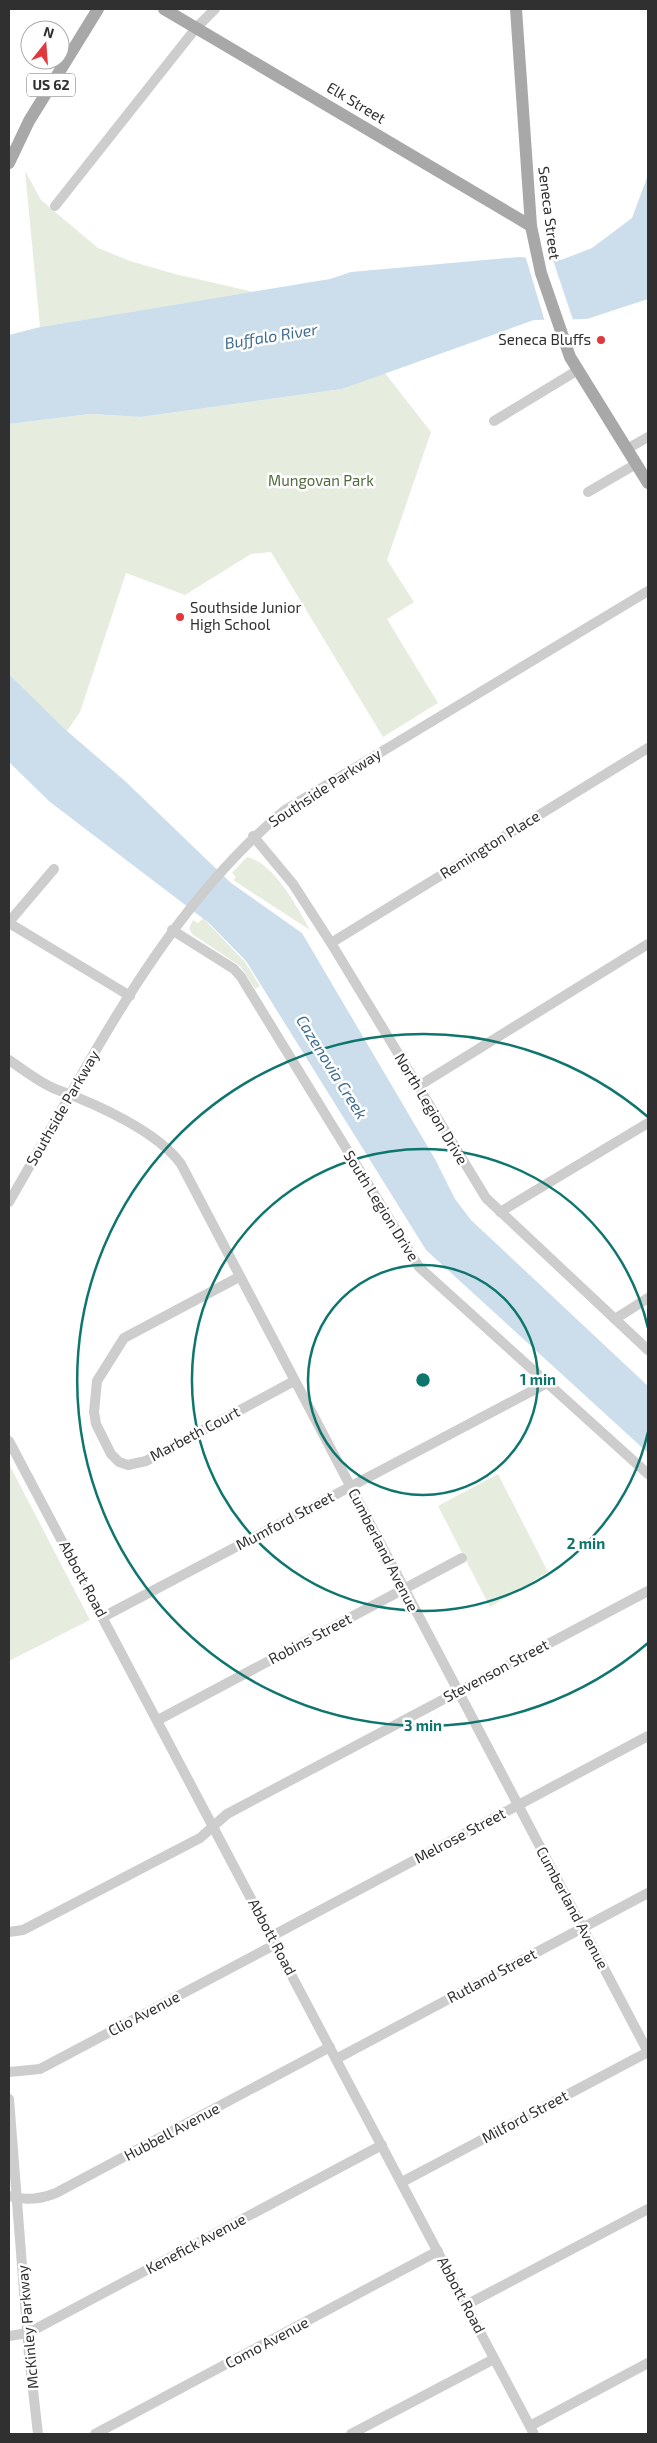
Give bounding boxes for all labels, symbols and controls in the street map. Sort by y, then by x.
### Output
north arrow [20,20,70,70]
text: N [42,22,56,42]
road number: US 62 [27,74,75,96]
street label: Elk Street [324,78,389,127]
street label: Seneca Street [535,165,565,261]
water label: Buffalo River [223,319,319,352]
place label: Seneca Bluffs [498,330,591,348]
marker: Seneca Bluffs [595,334,607,346]
park label: Mungovan Park [268,471,374,489]
place label: Southside Junior High School [190,598,302,633]
marker: Southside Junior High School [174,611,186,623]
street label: Southside Parkway [265,744,384,830]
street label: Remington Place [436,806,543,882]
water label: Cazenovia Creek [293,1011,372,1122]
street label: Southside Parkway [22,1046,103,1168]
street label: North Legion Drive [391,1049,472,1168]
street label: South Legion Drive [340,1147,423,1264]
text: 1 min [520,1370,556,1388]
centre of rings [414,1371,432,1389]
street label: Marbeth Court [147,1402,243,1464]
street label: Cumberland Avenue [345,1485,423,1614]
street label: Mumford Street [232,1487,337,1554]
text: 2 min [567,1534,605,1552]
street label: Abbott Road [56,1537,112,1620]
street label: Robins Street [265,1609,354,1668]
street label: Stevenson Street [440,1635,551,1705]
text: 3 min [404,1716,442,1734]
street label: Melrose Street [411,1803,508,1867]
street label: Cumberland Avenue [533,1843,613,1972]
street label: Abbott Road [245,1895,301,1978]
street label: Rutland Street [444,1944,540,2006]
street label: Clio Avenue [105,1987,182,2039]
street label: Milford Street [478,2086,571,2146]
street label: Hubbell Avenue [121,2098,222,2164]
street label: Kenefick Avenue [142,2209,249,2277]
street label: Abbott Road [434,2253,490,2336]
street label: McKinley Parkway [13,2264,41,2390]
street label: Como Avenue [222,2313,311,2372]

